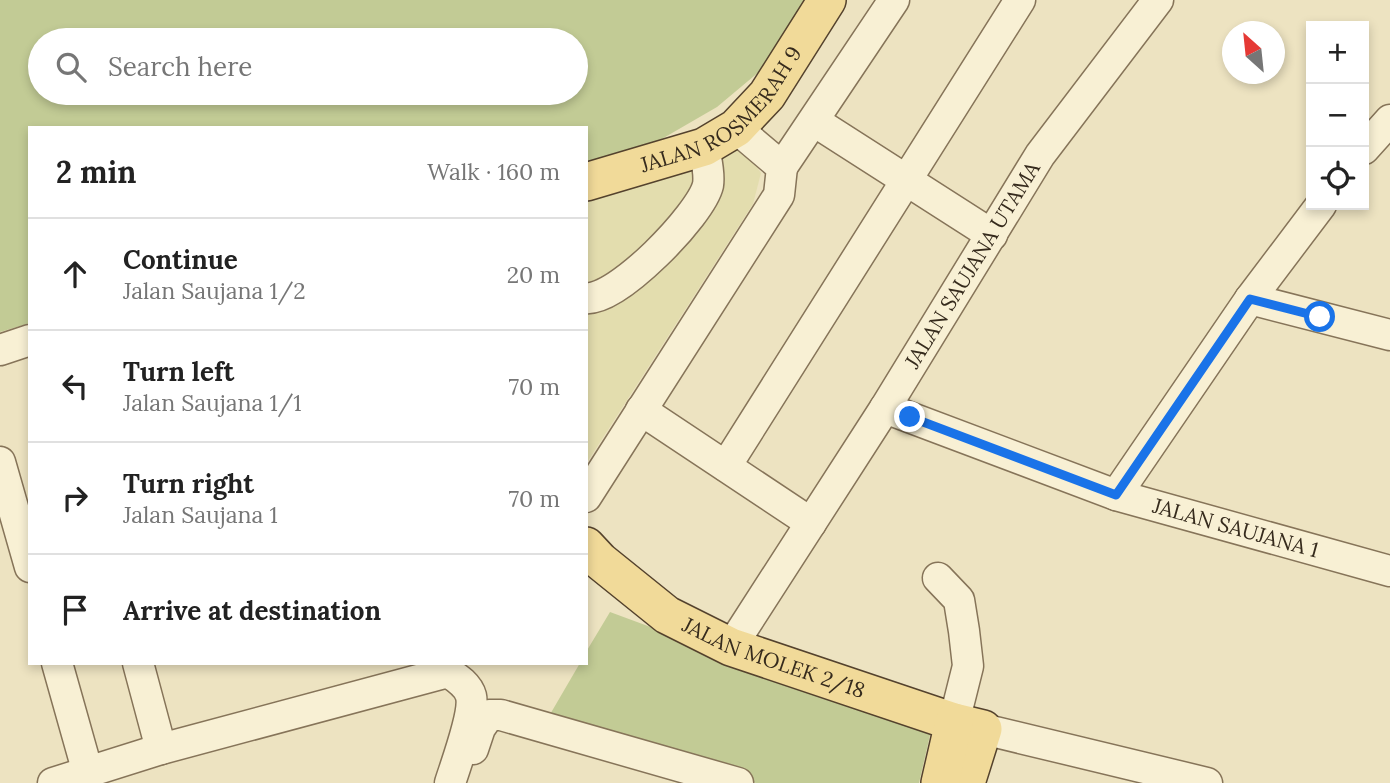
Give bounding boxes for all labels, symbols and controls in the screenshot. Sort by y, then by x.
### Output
north arrow [1222,21,1285,84]
map controls [1306,21,1369,210]
button: + [1306,21,1369,84]
search box [28,28,588,105]
street label: JALAN ROSMERAH 9 [636,41,807,178]
icon: search [52,48,90,86]
text: Search here [108,50,252,83]
button: − [1306,84,1369,147]
button: locate [1306,147,1369,210]
text: 2 min [56,153,136,191]
street label: JALAN SAUJANA UTAMA [898,156,1046,374]
text: Walk · 160 m [427,157,560,186]
text: Continue [123,243,238,276]
icon: ahead [56,255,94,293]
text: 20 m [507,260,560,289]
text: Jalan Saujana 1/2 [123,276,306,305]
route start [1304,301,1335,332]
text: Turn left [123,355,234,388]
icon: left [56,367,94,405]
text: 70 m [509,372,560,401]
text: Jalan Saujana 1/1 [123,388,302,417]
route end [894,401,925,432]
text: Turn right [123,467,254,500]
icon: right [56,479,94,517]
text: 70 m [509,484,560,513]
street label: JALAN SAUJANA 1 [1149,492,1322,564]
text: Jalan Saujana 1 [123,500,278,529]
icon: arrive [56,591,94,629]
text: Arrive at destination [123,594,381,627]
street label: JALAN MOLEK 2/18 [677,610,869,704]

